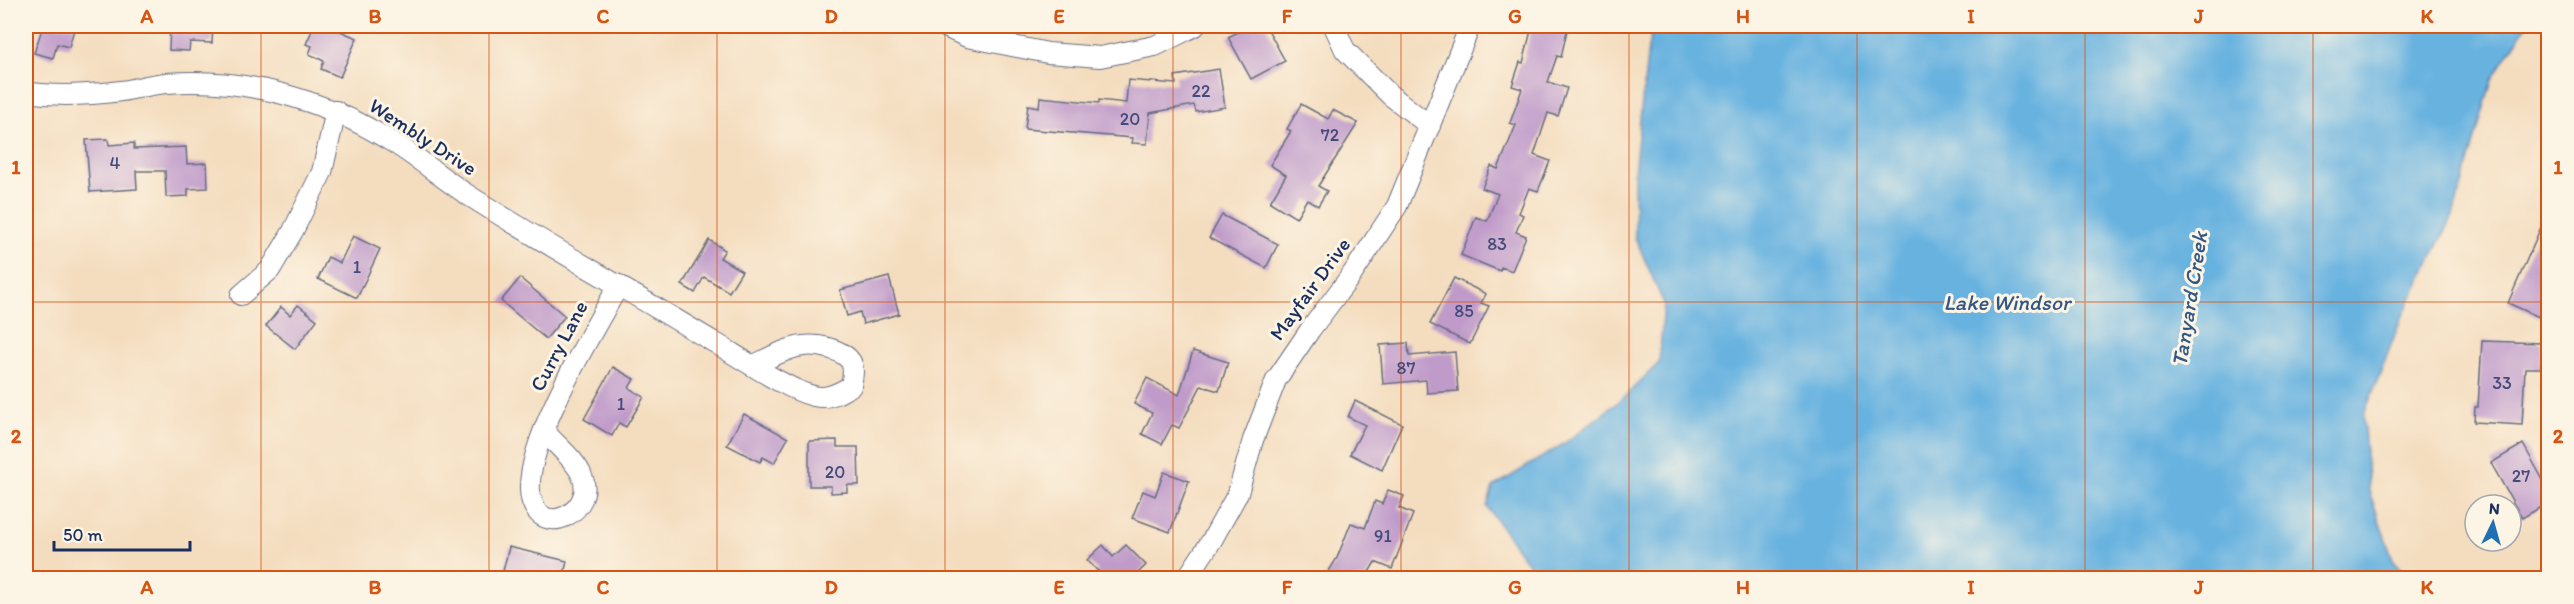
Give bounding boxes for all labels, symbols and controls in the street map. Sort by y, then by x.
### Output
text: A [140,4,154,28]
text: B [369,4,382,28]
text: C [597,4,610,28]
text: D [824,4,838,28]
text: E [1053,4,1065,28]
text: F [1282,4,1293,28]
text: G [1508,4,1522,28]
text: H [1736,4,1750,28]
text: I [1967,4,1975,28]
text: J [2193,4,2204,28]
text: K [2421,4,2435,28]
house number: 22 [1192,80,1211,102]
street label: Wembly Drive [365,93,482,181]
house number: 20 [1120,108,1140,130]
house number: 72 [1321,124,1340,146]
house number: 4 [110,152,121,174]
text: 1 [11,155,21,179]
text: 1 [2553,155,2563,179]
water label: Tanyard Creek [2166,228,2214,368]
street label: Mayfair Drive [1264,232,1355,345]
house number: 83 [1487,233,1507,255]
house number: 1 [353,256,361,278]
water label: Lake Windsor [1944,289,2073,316]
street label: Curry Lane [524,296,593,395]
house number: 85 [1454,300,1474,322]
house number: 87 [1397,357,1415,379]
house number: 33 [2492,372,2512,394]
house number: 1 [617,393,625,415]
text: 2 [11,424,22,448]
text: 2 [2553,424,2564,448]
house number: 20 [825,461,845,483]
house number: 27 [2512,465,2530,487]
north arrow [2463,493,2523,553]
text: N [2488,499,2500,518]
scale bar [54,514,190,552]
text: 50 m [63,524,103,546]
house number: 91 [1374,525,1392,547]
text: A [140,575,154,599]
text: B [369,575,382,599]
text: C [597,575,610,599]
text: D [824,575,838,599]
text: E [1053,575,1065,599]
text: F [1282,575,1293,599]
text: G [1508,575,1522,599]
text: H [1736,575,1750,599]
text: I [1967,575,1975,599]
text: J [2193,575,2204,599]
text: K [2421,575,2435,599]

